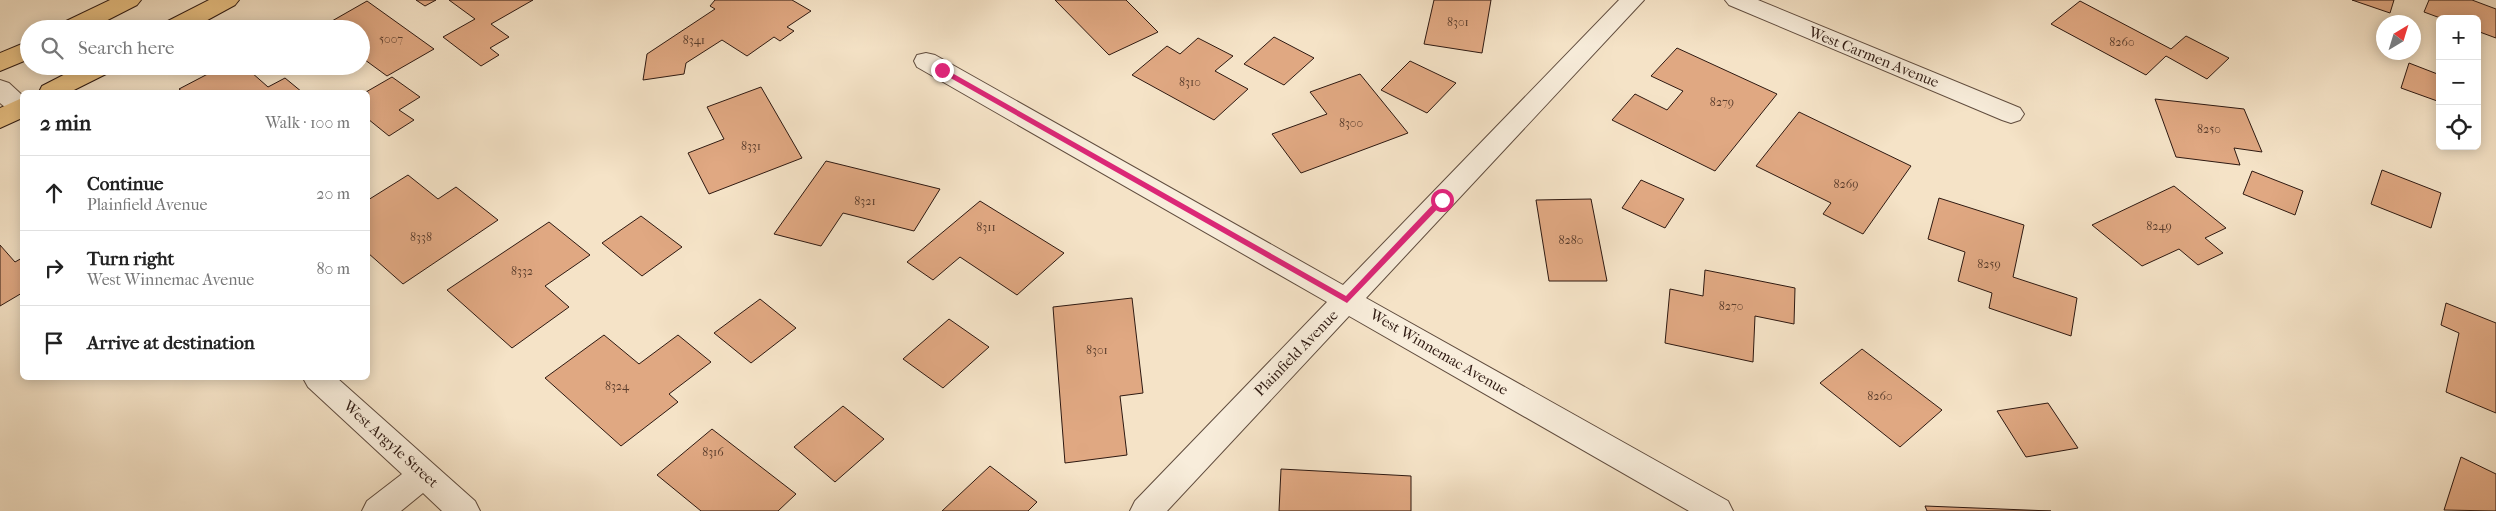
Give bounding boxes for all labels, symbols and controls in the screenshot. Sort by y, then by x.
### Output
house number: 8301 [1447,15,1469,29]
north arrow [2376,15,2421,60]
map controls [2436,15,2481,150]
button: + [2436,15,2481,60]
search box [20,20,370,75]
street label: West Carmen Avenue [1805,22,1942,92]
house number: 5007 [379,32,403,46]
house number: 8341 [683,33,705,47]
icon: search [38,34,66,62]
house number: 8260 [2109,35,2135,49]
text: Search here [78,37,174,59]
route end [931,59,954,82]
button: − [2436,60,2481,105]
house number: 8310 [1179,75,1201,89]
house number: 8279 [1710,95,1734,109]
button: locate [2436,105,2481,150]
text: 2 min [40,111,91,135]
text: Walk · 100 m [265,113,350,132]
house number: 8300 [1339,116,1363,130]
house number: 8250 [2197,122,2221,136]
house number: 8331 [741,139,761,153]
text: Continue [87,173,163,195]
house number: 8269 [1834,177,1859,191]
icon: ahead [40,179,68,207]
text: 20 m [316,184,350,203]
route start [1431,189,1454,212]
house number: 8321 [854,194,876,208]
text: Plainfield Avenue [87,195,207,214]
house number: 8249 [2146,219,2172,233]
house number: 8311 [976,220,996,234]
house number: 8338 [410,230,432,244]
house number: 8280 [1559,233,1583,247]
text: Turn right [87,248,174,270]
icon: right [40,254,68,282]
house number: 8259 [1977,257,2001,271]
text: 80 m [316,259,350,278]
house number: 8332 [511,264,533,278]
text: West Winnemac Avenue [87,270,254,289]
house number: 8270 [1719,299,1743,313]
street label: West Winnemac Avenue [1366,305,1512,399]
street label: Plainfield Avenue [1250,306,1342,400]
icon: arrive [40,329,68,357]
text: Arrive at destination [87,332,255,354]
house number: 8301 [1086,343,1108,357]
house number: 8324 [605,379,630,393]
house number: 8260 [1867,389,1893,403]
street label: West Argyle Street [339,396,443,492]
house number: 8316 [702,445,724,459]

